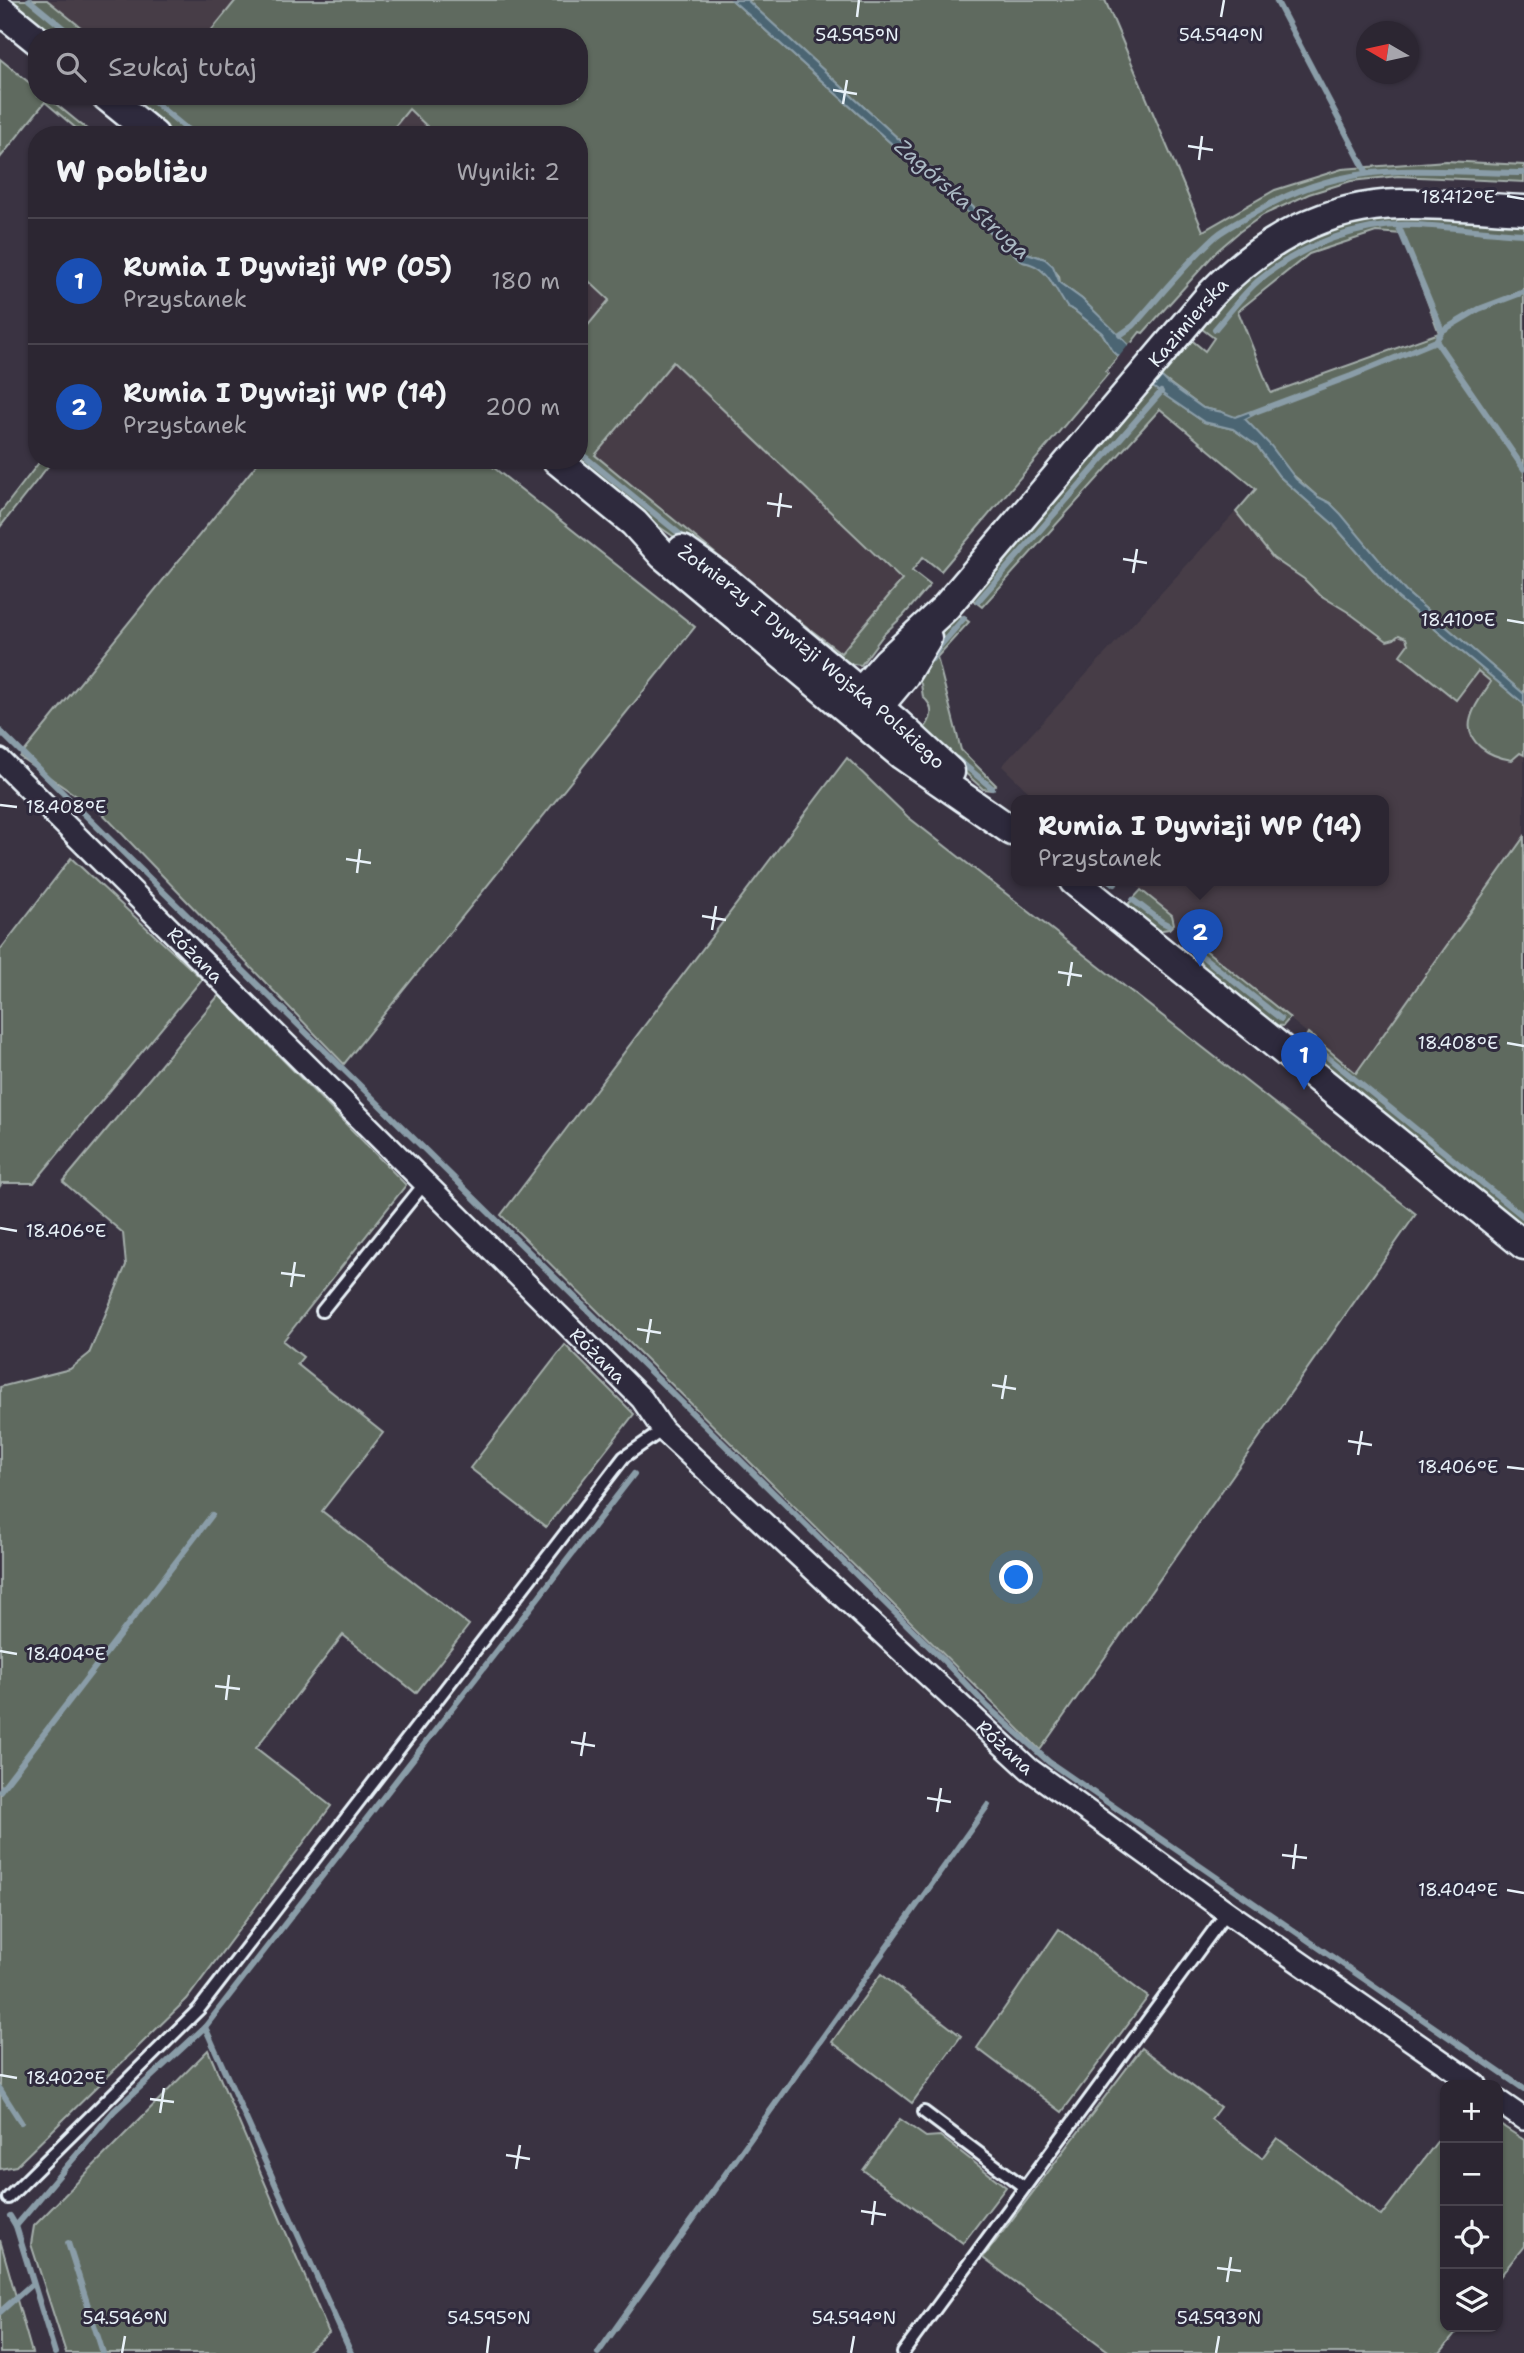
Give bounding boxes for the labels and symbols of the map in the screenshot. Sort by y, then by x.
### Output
north arrow [1356,21,1419,84]
text: 54.595°N [815,23,899,47]
text: 54.594°N [1179,23,1263,47]
water label: Zagórska Struga [888,132,1036,266]
text: 18.412°E [1421,185,1495,209]
street label: Kazimierska [1142,271,1233,372]
street label: Żołnierzy I Dywizji Wojska Polskiego [673,539,951,774]
text: 18.410°E [1421,608,1495,632]
text: 18.408°E [26,795,106,819]
pin: 2 [1177,909,1223,967]
street label: Różana [162,921,229,988]
text: 18.408°E [1418,1031,1498,1055]
pin: 1 [1281,1032,1327,1090]
text: 18.406°E [26,1219,106,1243]
street label: Różana [565,1322,632,1389]
text: 18.406°E [1418,1455,1498,1479]
your location [999,1560,1033,1594]
text: 18.404°E [26,1642,106,1666]
street label: Różana [971,1714,1040,1780]
text: 18.404°E [1418,1878,1498,1902]
text: 18.402°E [26,2066,106,2090]
text: 54.596°N [83,2306,167,2330]
text: 54.595°N [447,2306,531,2330]
text: 54.594°N [812,2306,896,2330]
text: 54.593°N [1177,2306,1261,2330]

